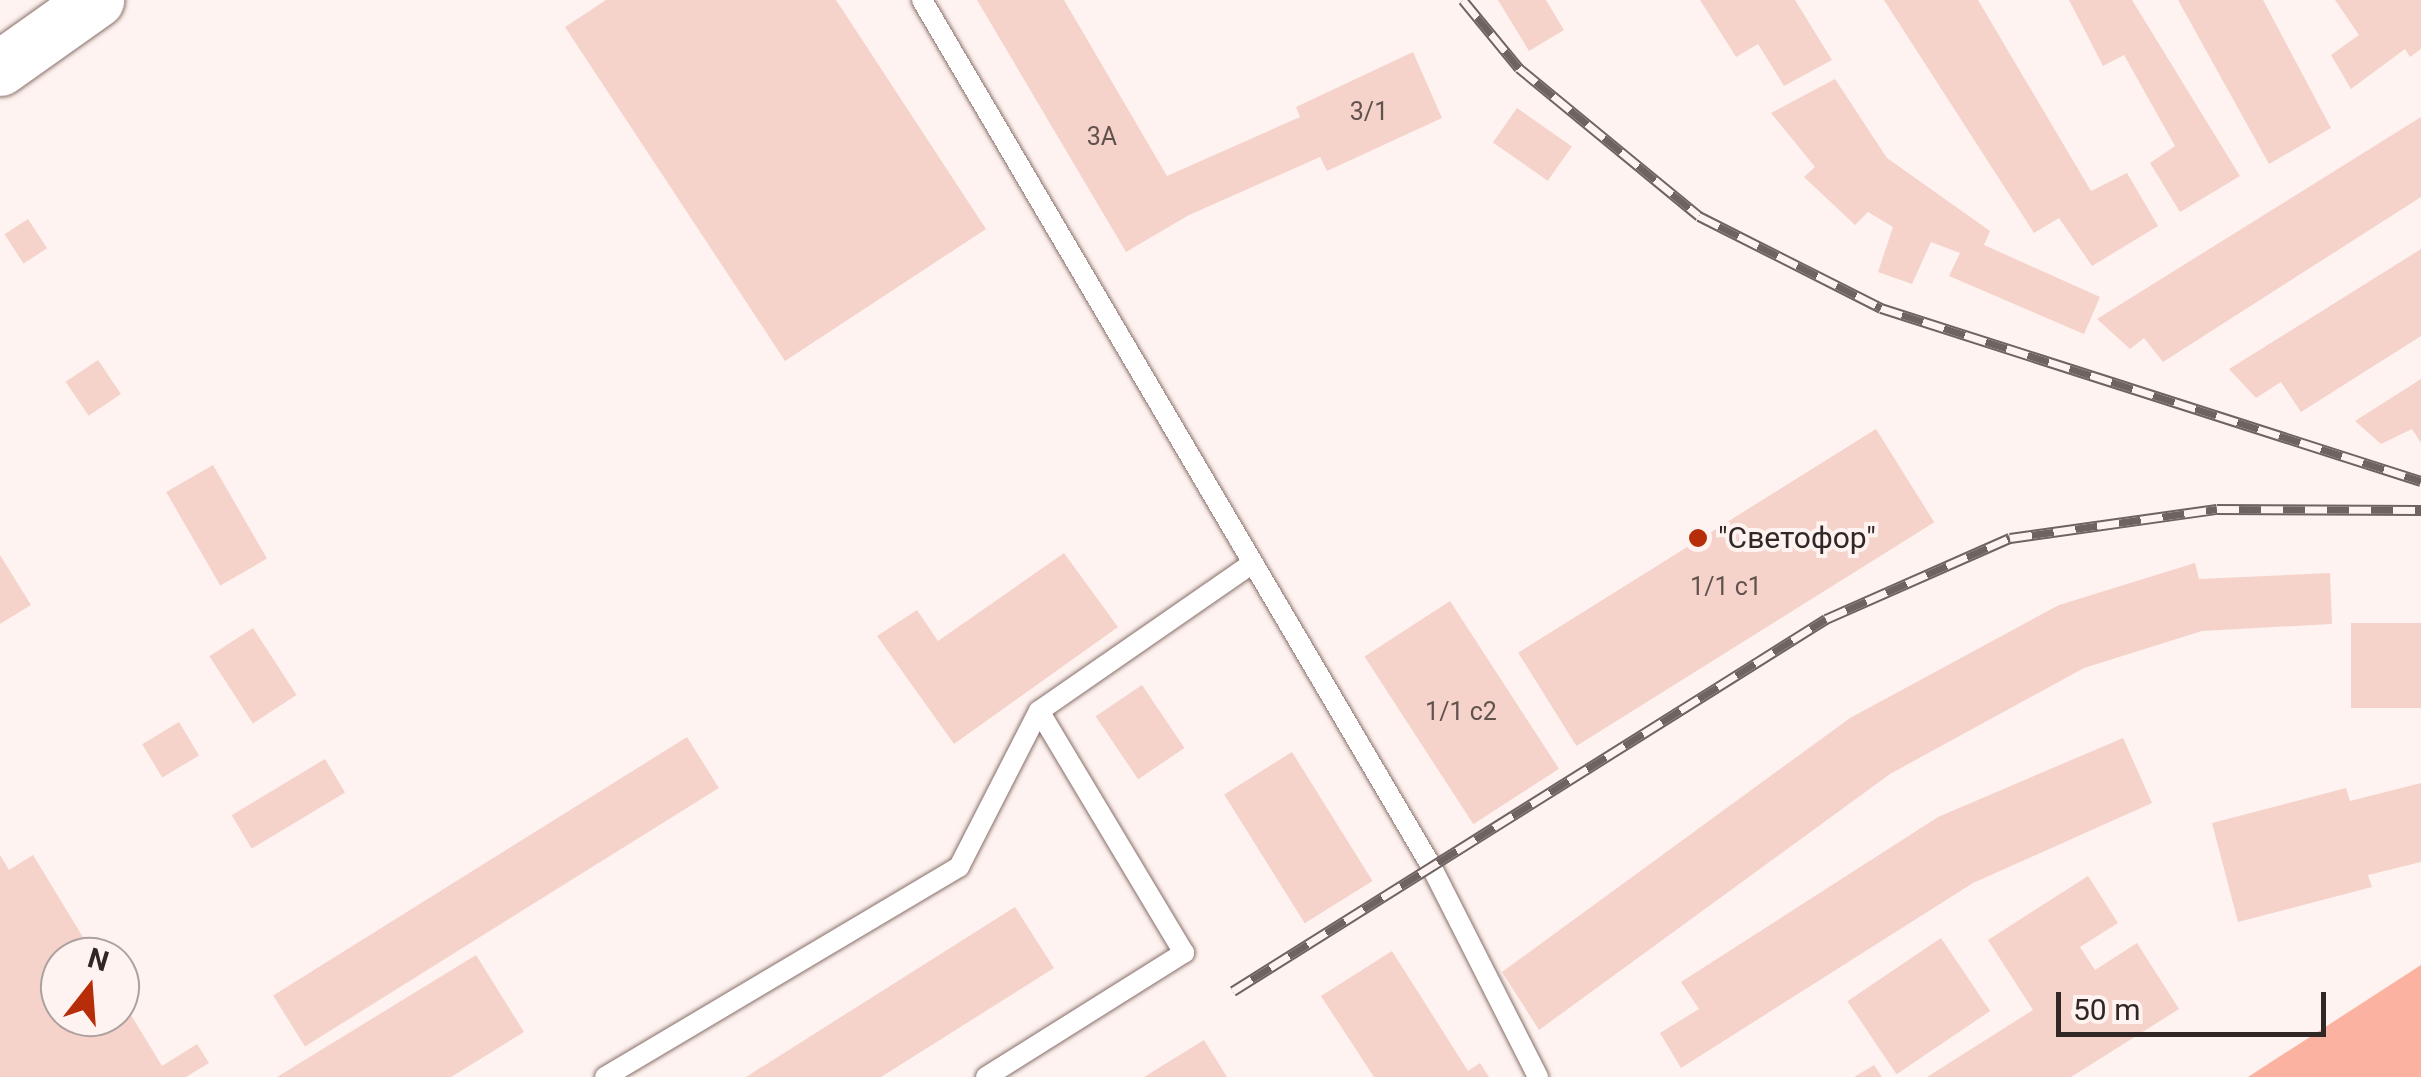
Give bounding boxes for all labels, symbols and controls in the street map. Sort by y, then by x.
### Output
house number: 3/1 [1350,97,1388,127]
house number: 3А [1087,122,1117,152]
place label: "Светофор" [1718,520,1876,556]
marker: "Светофор" [1687,527,1709,549]
house number: 1/1 с1 [1690,572,1762,602]
house number: 1/1 с2 [1425,697,1497,727]
north arrow [40,937,140,1037]
text: N [84,941,113,978]
scale bar [2061,972,2331,1034]
text: 50 m [2073,992,2140,1027]

